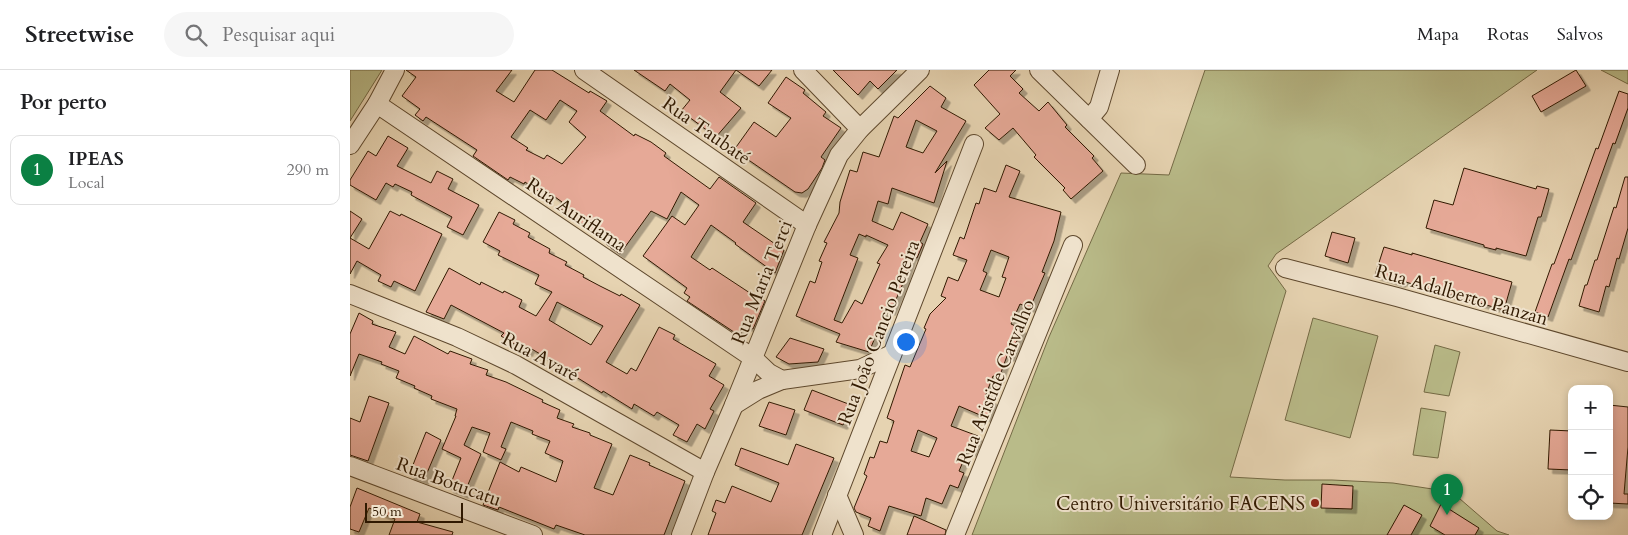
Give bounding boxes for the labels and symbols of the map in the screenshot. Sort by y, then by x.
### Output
street label: Rua Taubaté [657,91,756,171]
street label: Rua Auriflama [521,171,632,258]
street label: Rua Maria Terci [725,216,799,348]
street label: Rua João Cancio Pereira [832,236,926,429]
street label: Rua Adalberto Panzan [1372,258,1551,332]
street label: Rua Aristide Carvalho [951,295,1041,469]
street label: Rua Avaré [497,326,584,388]
your location [893,329,919,355]
street label: Rua Botucatu [393,451,505,513]
pin: 1 [1431,474,1463,515]
place label: Centro Universitário FACENS [1056,491,1305,517]
marker: Centro Universitário FACENS [1309,497,1321,509]
scale bar [365,500,462,523]

